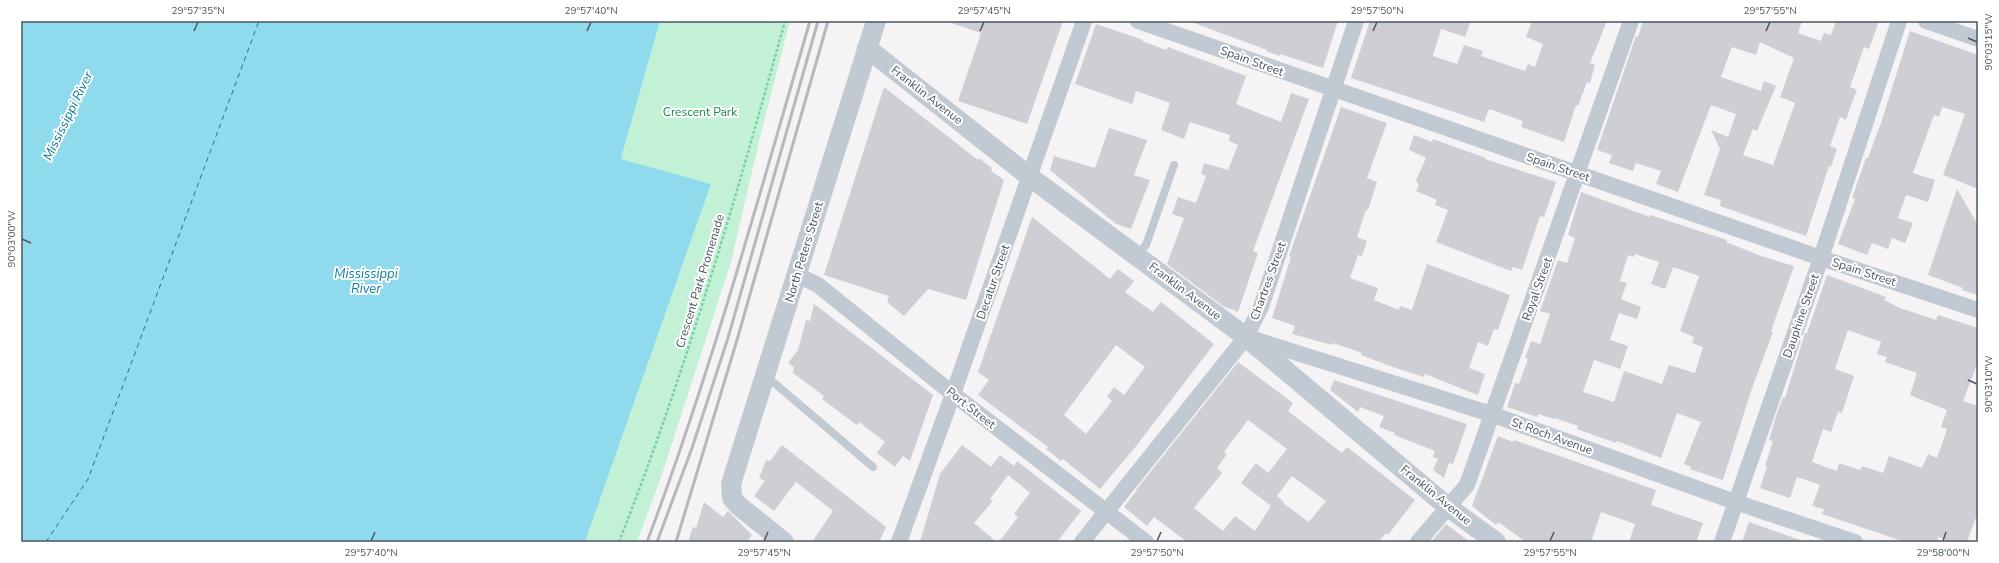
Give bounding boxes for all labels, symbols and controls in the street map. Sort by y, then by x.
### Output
text: 29°57'35"N [171,4,225,18]
text: 29°57'40"N [564,4,618,18]
text: 29°57'45"N [957,4,1011,18]
text: 29°57'50"N [1350,4,1404,18]
text: 29°57'55"N [1743,4,1797,18]
text: 90°03'15"W [1982,14,1996,70]
street label: Spain Street [1218,42,1287,80]
street label: Franklin Avenue [888,62,966,128]
water label: Mississippi River [39,68,97,163]
park label: Crescent Park [663,104,738,120]
street label: Spain Street [1524,149,1593,186]
street label: North Peters Street [781,199,827,304]
text: 90°03'00"W [5,211,19,267]
street label: Crescent Park Promenade [672,212,728,350]
street label: Chartres Street [1246,239,1290,322]
street label: Decatur Street [973,242,1014,322]
street label: Royal Street [1518,254,1556,323]
street label: Spain Street [1830,254,1899,290]
street label: Franklin Avenue [1145,258,1225,324]
water label: Mississippi River [334,265,399,298]
street label: Dauphine Street [1779,271,1823,360]
text: 90°03'10"W [1982,356,1996,412]
street label: Port Street [943,384,1000,433]
street label: St Roch Avenue [1509,414,1595,458]
street label: Franklin Avenue [1397,461,1475,529]
text: 29°57'40"N [344,546,398,560]
text: 29°57'45"N [737,546,791,560]
text: 29°57'50"N [1130,546,1184,560]
text: 29°57'55"N [1523,546,1577,560]
text: 29°58'00"N [1916,546,1970,560]

